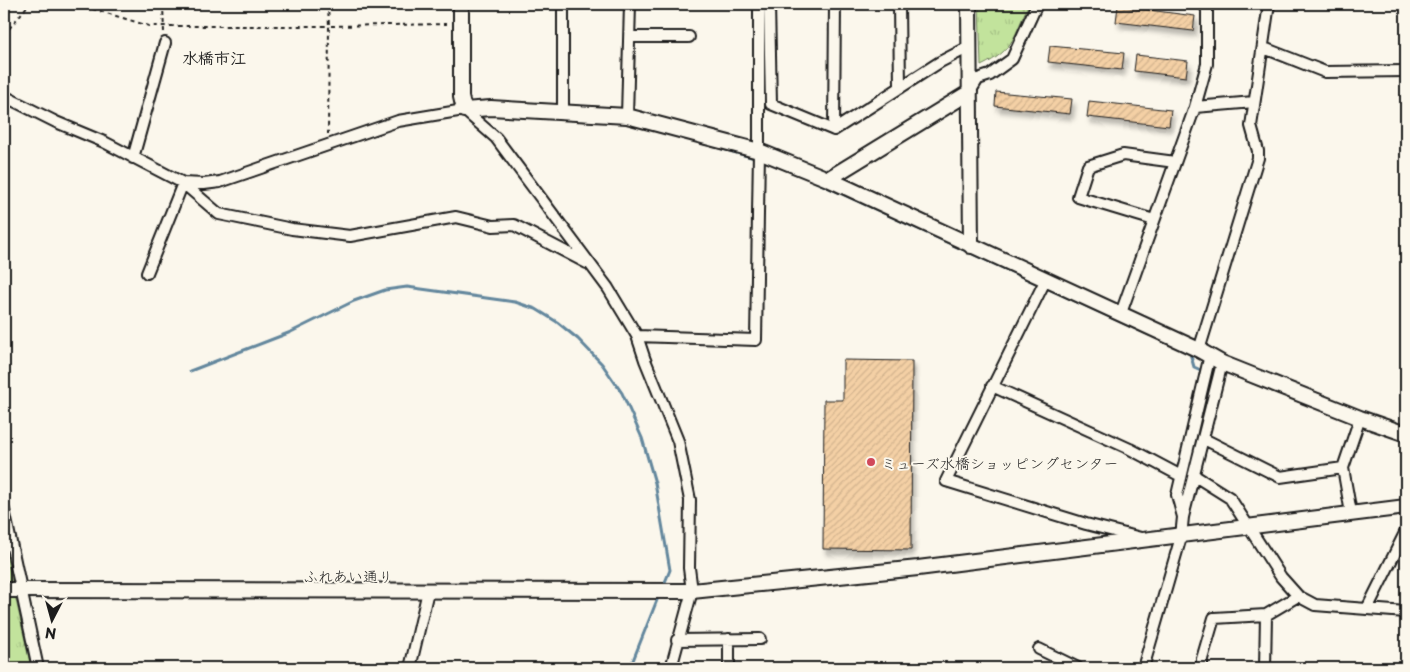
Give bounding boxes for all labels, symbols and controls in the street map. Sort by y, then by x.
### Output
district label: 水橋市江 [182,45,246,69]
place label: ミューズ水橋ショッピングセンター [881,451,1119,474]
marker: ミューズ水橋ショッピングセンター [865,456,877,468]
street label: ふれあい通り [303,564,393,587]
north arrow [28,594,78,644]
text: N [44,622,57,644]

